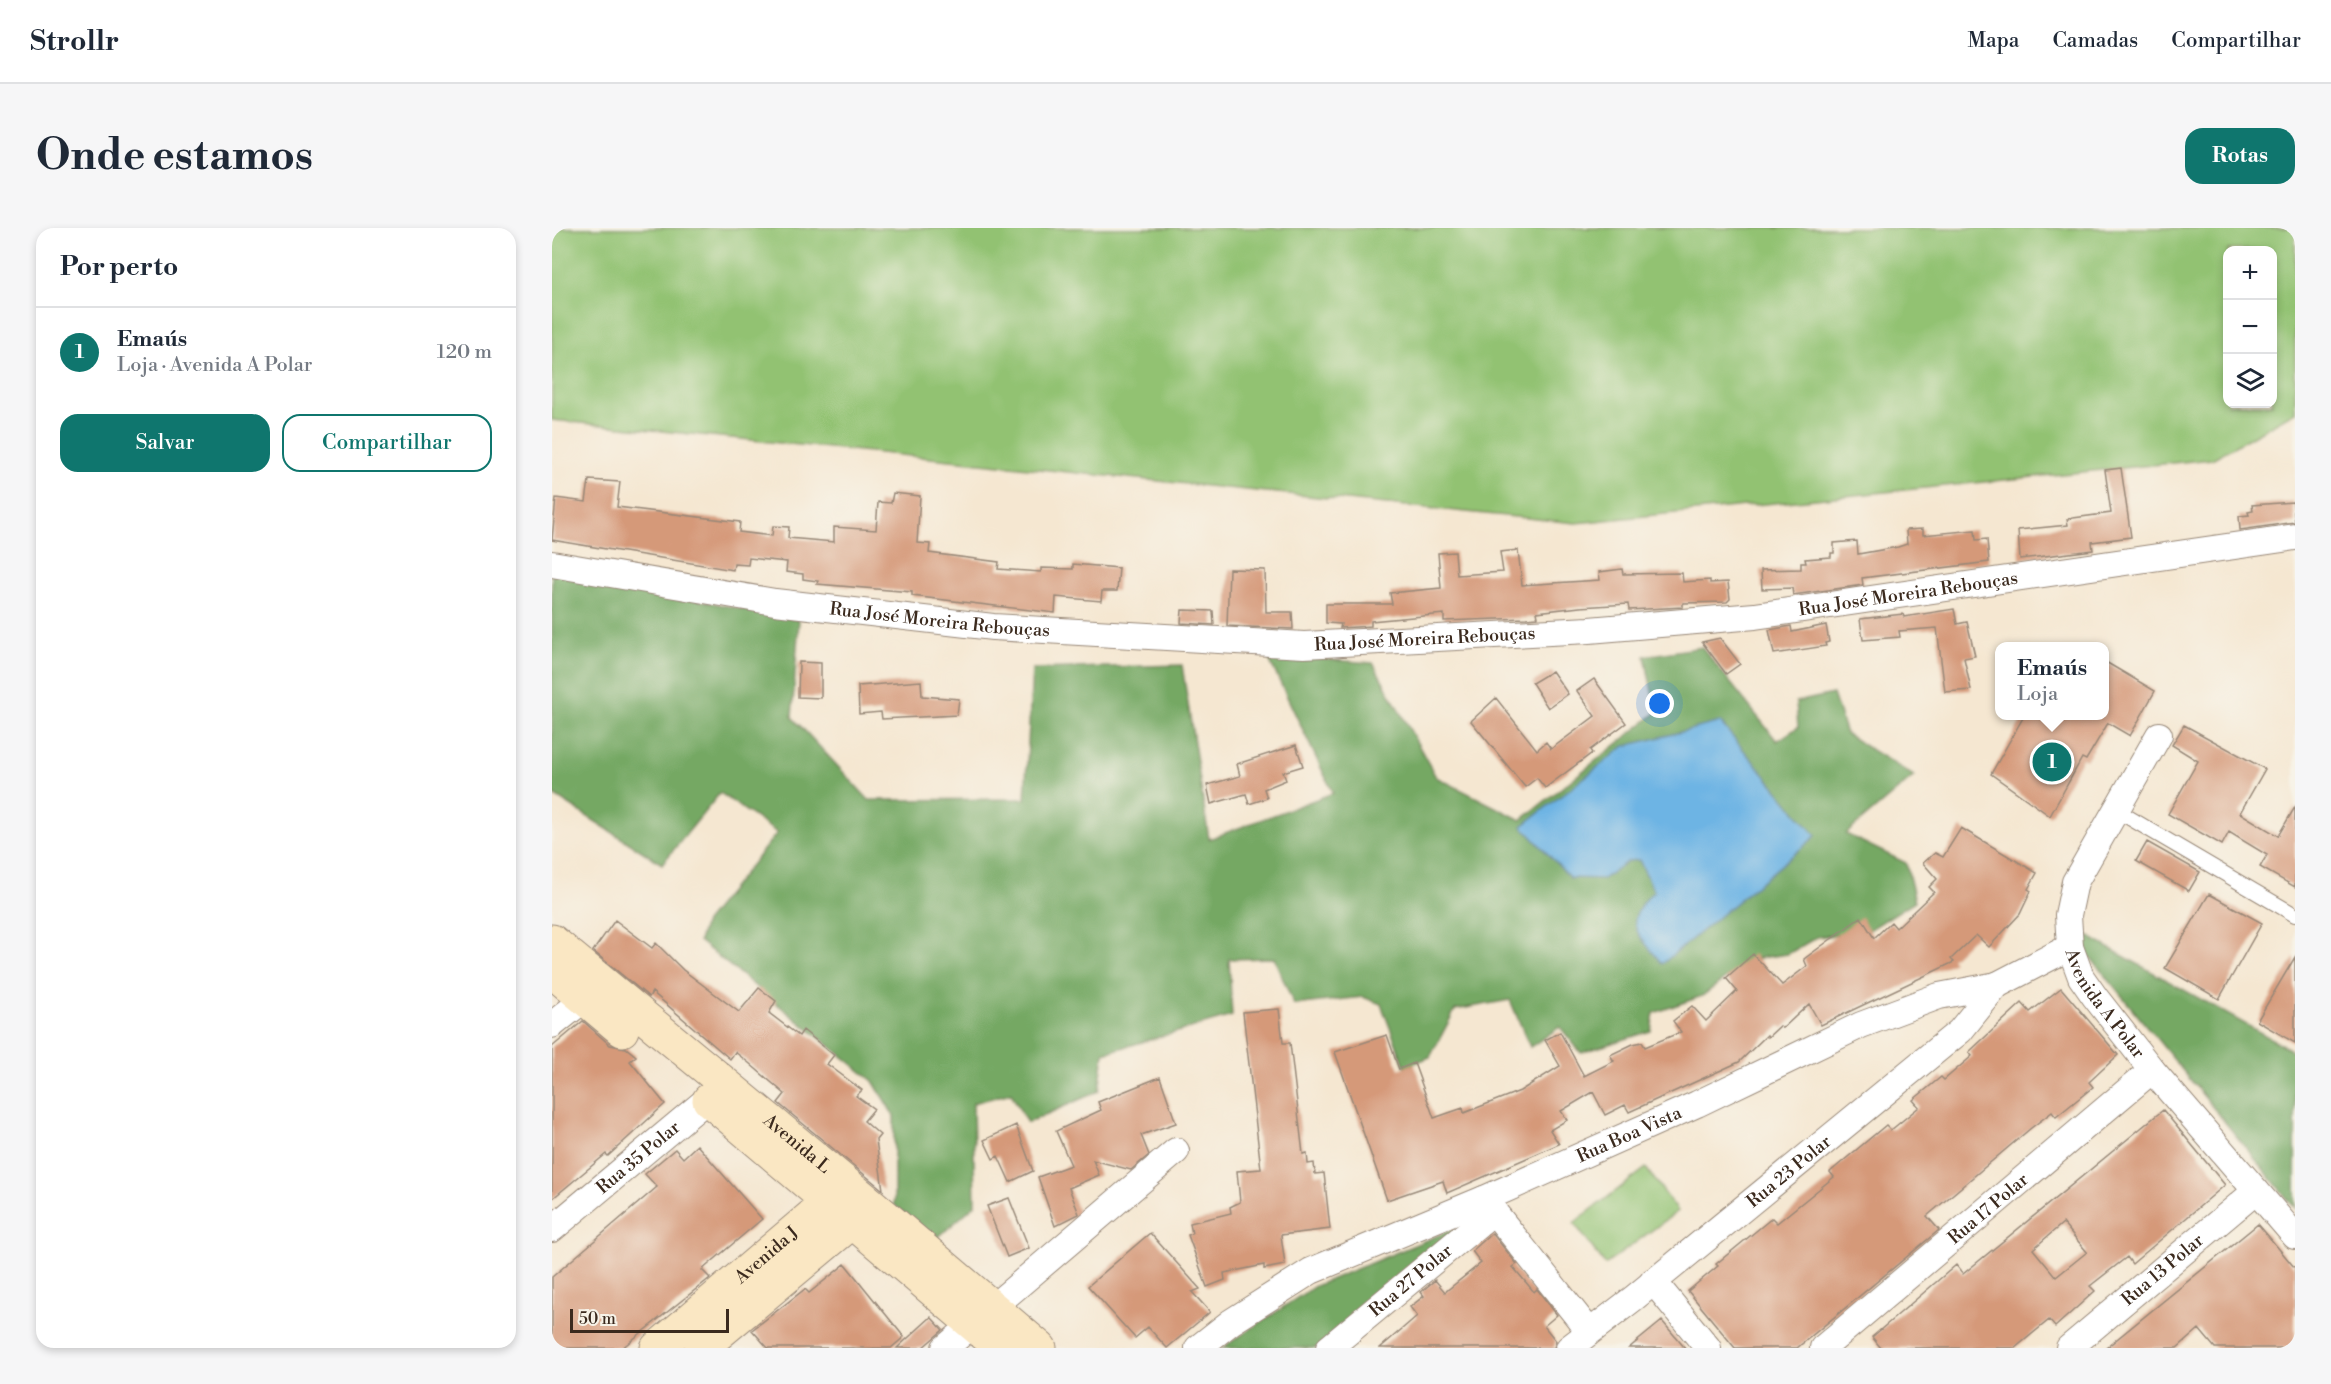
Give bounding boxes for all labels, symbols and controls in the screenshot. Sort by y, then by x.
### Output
text: Strollr [30,24,119,59]
text: Mapa [1967,28,2019,54]
text: Camadas [2052,28,2138,54]
text: Compartilhar [2171,28,2301,54]
button: Rotas [2185,128,2295,184]
text: Onde estamos [36,130,313,183]
map controls [2223,246,2277,408]
button: + [2223,246,2277,300]
text: Por perto [60,251,178,283]
button: − [2223,300,2277,354]
text: Emaús [117,326,187,353]
text: 1 [75,340,84,365]
text: 120 m [437,340,492,365]
text: Loja · Avenida A Polar [117,353,312,378]
button: layers [2223,354,2277,408]
button: Salvar [60,414,270,472]
button: Compartilhar [282,414,492,472]
street label: Rua José Moreira Rebouças [1797,567,2020,621]
street label: Rua José Moreira Rebouças [828,597,1051,642]
street label: Rua José Moreira Rebouças [1313,622,1536,656]
popup [1995,642,2109,720]
text: Emaús [2017,655,2087,682]
text: Loja [2017,682,2058,707]
your location [1645,689,1674,718]
pin: 1 [2032,740,2072,784]
street label: Avenida A Polar [2059,945,2150,1064]
street label: Rua Boa Vista [1573,1101,1686,1168]
street label: Avenida L [758,1108,836,1178]
street label: Rua 35 Polar [592,1116,685,1199]
street label: Rua 23 Polar [1742,1130,1836,1213]
street label: Rua 17 Polar [1943,1168,2034,1250]
street label: Avenida J [729,1221,804,1289]
street label: Rua 13 Polar [2117,1229,2209,1311]
street label: Rua 27 Polar [1364,1239,1458,1322]
scale bar [570,1306,729,1334]
text: 50 m [579,1309,616,1329]

